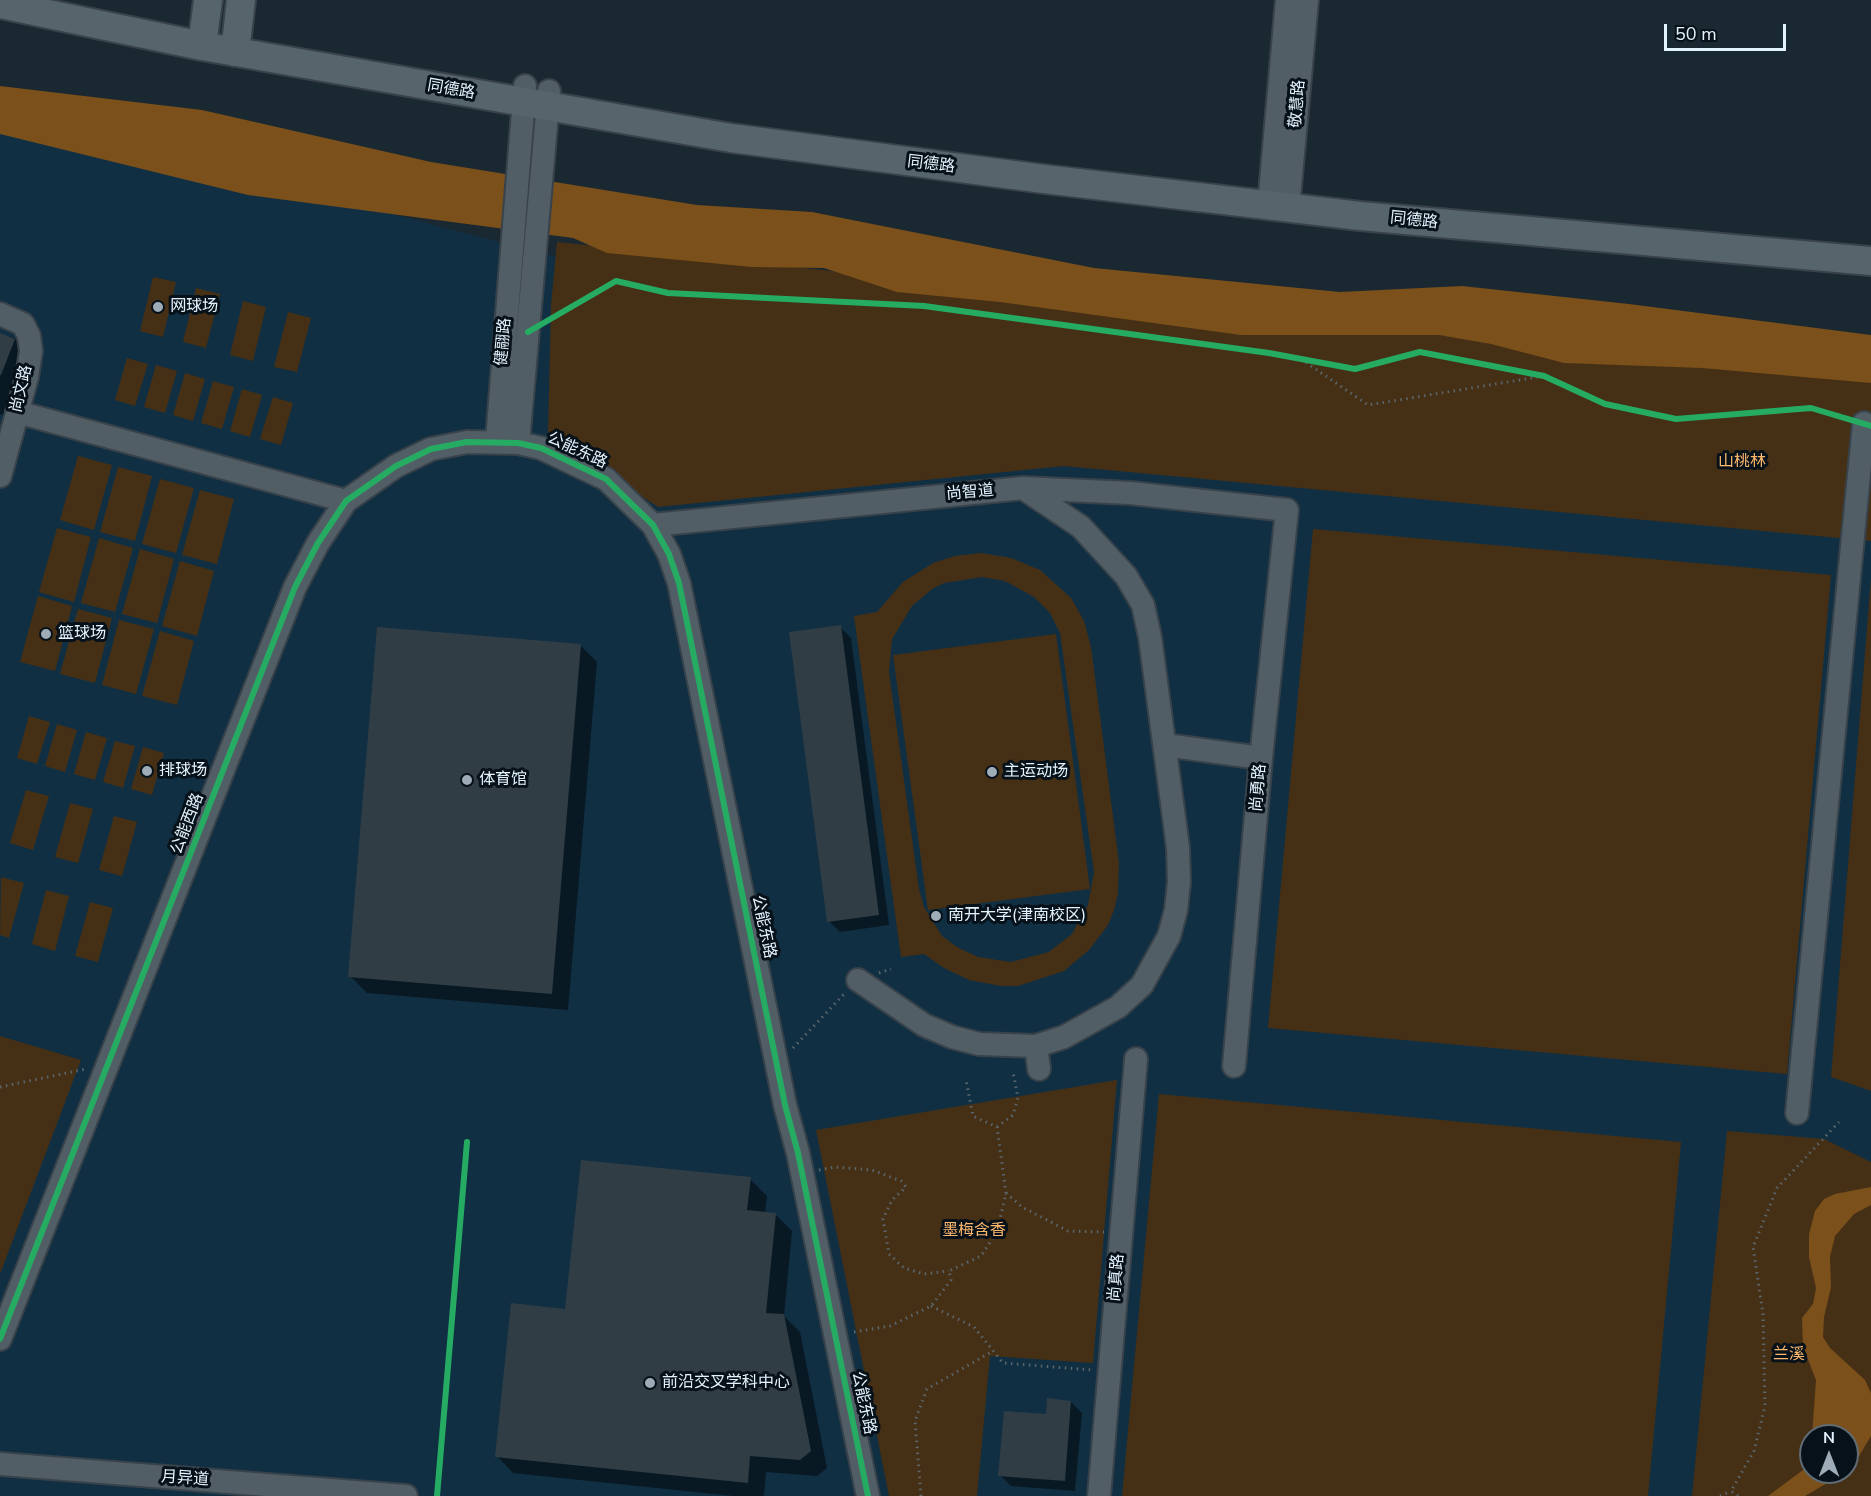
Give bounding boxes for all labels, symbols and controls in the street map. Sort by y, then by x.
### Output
scale bar [1667,12,1788,50]
text: 50 m [1675,22,1717,46]
street label: 同德路 [426,76,476,104]
street label: 敬慧路 [1286,79,1310,129]
street label: 同德路 [906,153,956,177]
street label: 同德路 [1389,209,1439,233]
place label: 网球场 [170,297,218,317]
marker: 网球场 [151,300,165,314]
street label: 健翮路 [492,317,516,367]
street label: 尚文路 [7,363,37,415]
street label: 公能东路 [544,429,610,473]
park label: 山桃林 [1718,452,1766,472]
street label: 尚智道 [945,481,995,505]
place label: 篮球场 [58,624,106,644]
marker: 篮球场 [39,627,53,641]
place label: 排球场 [159,761,207,781]
place label: 主运动场 [1004,762,1068,782]
street label: 尚勇路 [1247,763,1271,813]
marker: 排球场 [140,764,154,778]
marker: 主运动场 [985,765,999,779]
place label: 体育馆 [479,770,527,790]
marker: 体育馆 [460,773,474,787]
street label: 公能西路 [168,791,208,857]
street label: 公能东路 [747,894,779,960]
place label: 南开大学(津南校区) [948,906,1086,926]
marker: 南开大学(津南校区) [929,909,943,923]
park label: 墨梅含香 [942,1221,1006,1241]
street label: 尚真路 [1105,1253,1129,1303]
park label: 兰溪 [1773,1345,1805,1365]
street label: 公能东路 [847,1370,879,1436]
place label: 前沿交叉学科中心 [662,1373,790,1393]
marker: 前沿交叉学科中心 [643,1376,657,1390]
north arrow [1799,1424,1859,1484]
text: N [1823,1427,1835,1449]
street label: 月异道 [160,1468,210,1490]

